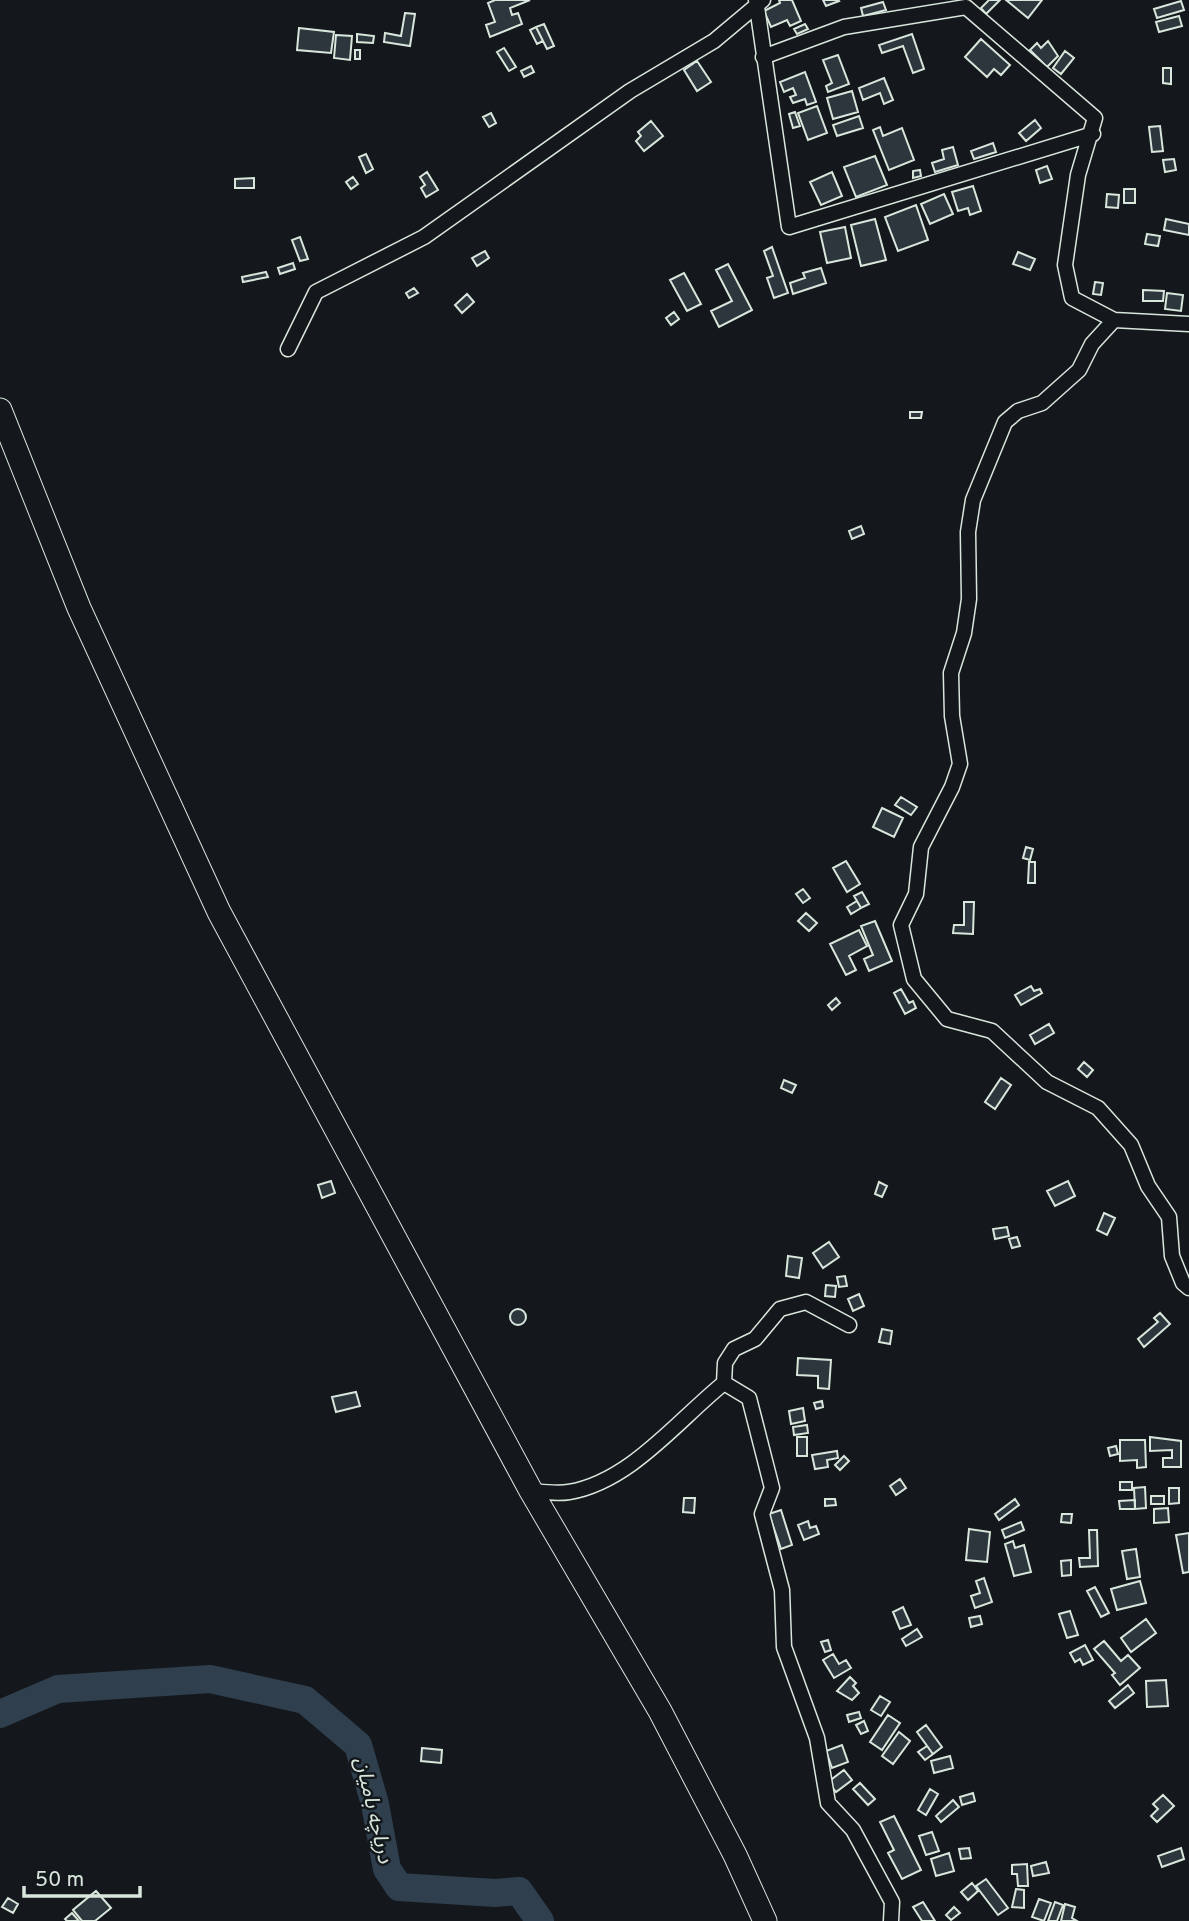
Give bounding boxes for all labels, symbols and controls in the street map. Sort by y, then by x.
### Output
water label: دریاچه بامیان [347,1755,398,1867]
scale bar [24,1854,140,1898]
text: 50 m [35,1867,84,1894]

